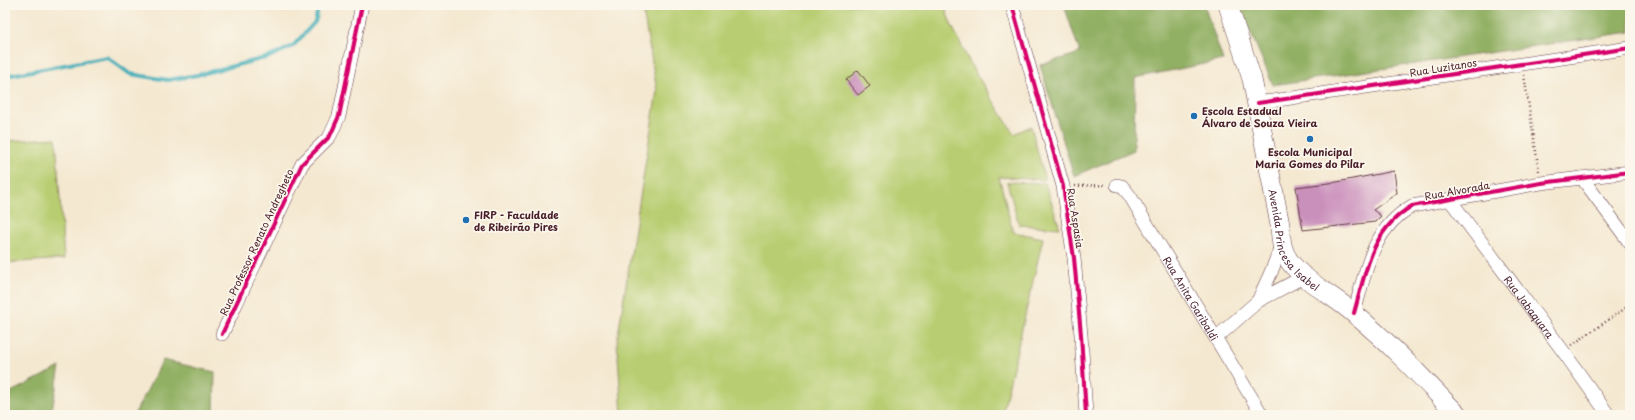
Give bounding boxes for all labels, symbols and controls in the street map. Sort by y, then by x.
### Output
street label: Rua Luzitanos [1408,54,1478,80]
place label: Escola Estadual Álvaro de Souza Vieira [1202,103,1317,130]
marker: Escola Estadual Álvaro de Souza Vieira [1189,111,1199,121]
marker: Escola Municipal Maria Gomes do Pilar [1305,134,1315,144]
place label: Escola Municipal Maria Gomes do Pilar [1255,144,1366,171]
street label: Rua Professor Renato Andregheto [215,166,297,318]
street label: Rua Alvorada [1423,177,1491,203]
street label: Rua Aspasia [1064,187,1088,250]
street label: Avenida Princesa Isabel [1266,188,1323,294]
place label: FIRP - Faculdade de Ribeirão Pires [474,207,559,234]
marker: FIRP - Faculdade de Ribeirão Pires [461,215,471,225]
street label: Rua Anita Garibaldi [1160,253,1223,343]
street label: Rua Jabaquara [1501,272,1558,341]

